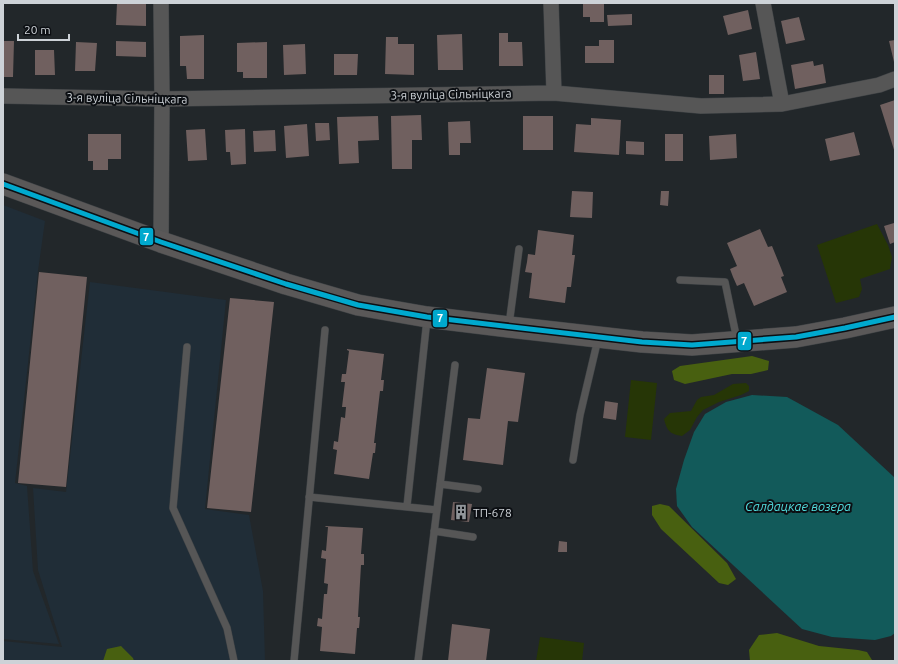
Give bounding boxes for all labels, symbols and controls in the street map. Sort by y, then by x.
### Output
scale bar [18,16,69,42]
text: 20 m [24,23,51,36]
street label: 3-я вуліца Сільніцкага [390,86,512,102]
street label: 3-я вуліца Сільніцкага [66,90,188,106]
line badge: 7 [139,227,154,246]
text: 7 [143,231,149,243]
line badge: 7 [432,309,448,328]
text: 7 [437,312,443,324]
line badge: 7 [737,331,752,351]
text: 7 [741,335,747,347]
water label: Салдацкае возера [745,499,851,513]
building icon: ТП-678 [452,503,470,521]
place label: ТП-678 [473,506,512,519]

